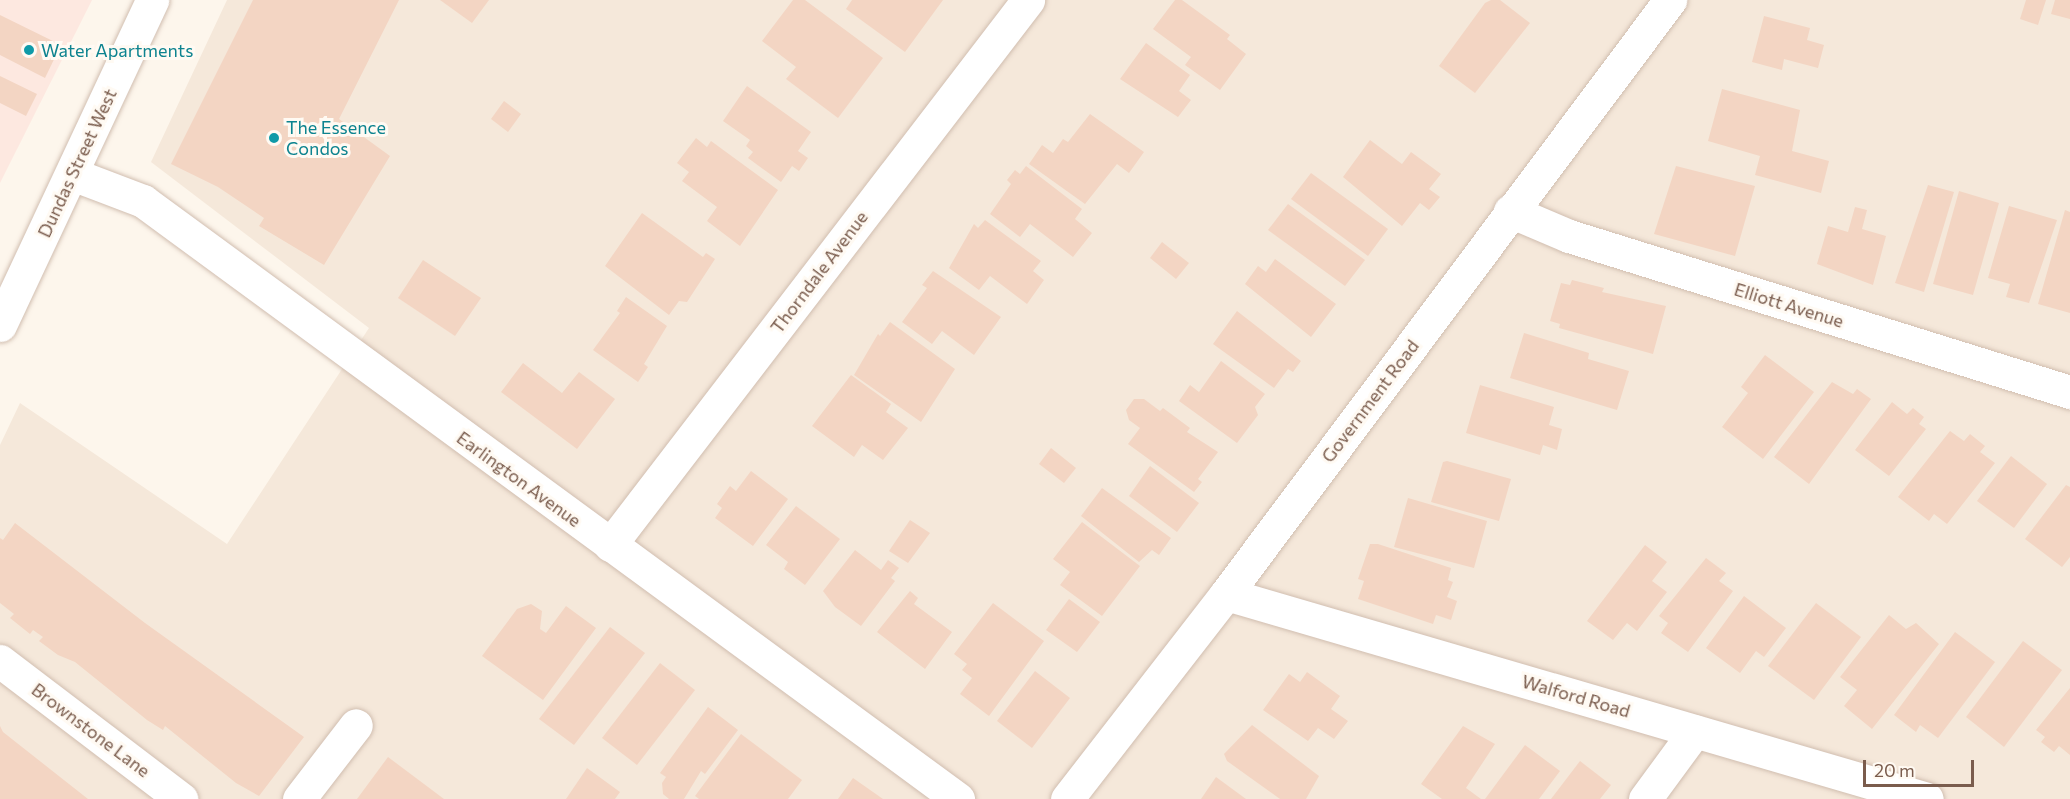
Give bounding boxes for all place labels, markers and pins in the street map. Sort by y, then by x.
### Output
place label: Water Apartments [41,39,193,61]
marker: Water Apartments [22,43,36,57]
place label: The Essence Condos [286,117,386,160]
marker: The Essence Condos [267,131,281,145]

